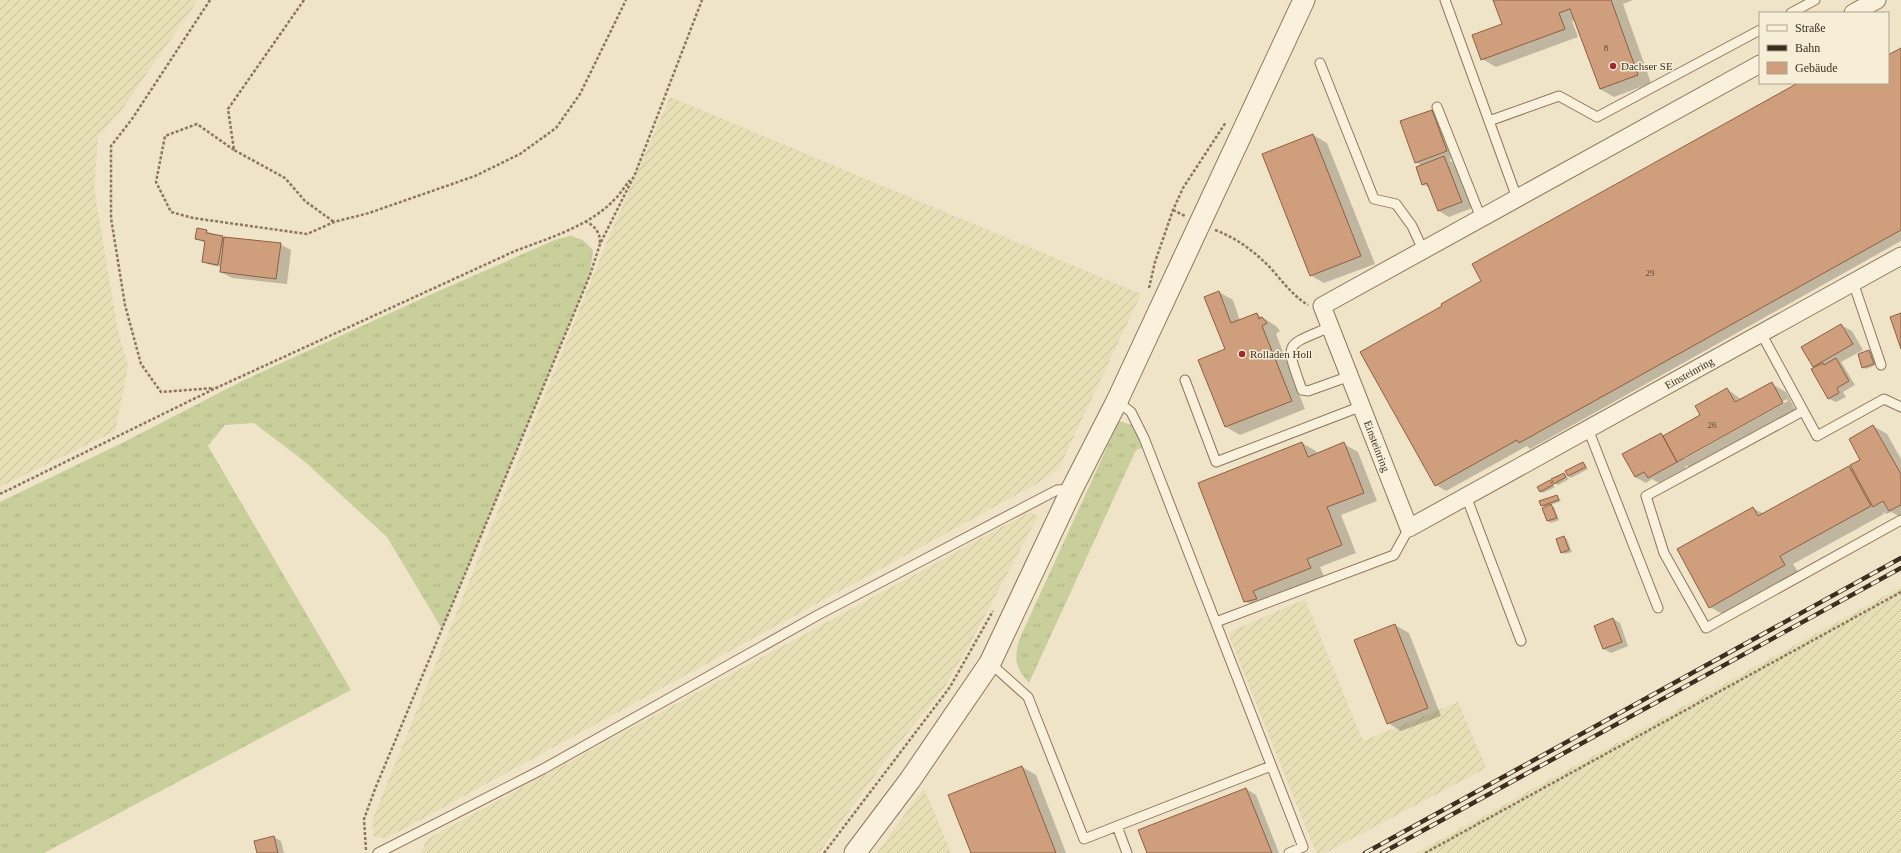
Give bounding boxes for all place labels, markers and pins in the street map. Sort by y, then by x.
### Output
place label: Dachser SE [1621,60,1673,72]
marker: Dachser SE [1608,61,1618,71]
place label: Rolladen Holl [1250,348,1312,360]
marker: Rolladen Holl [1237,349,1247,359]

